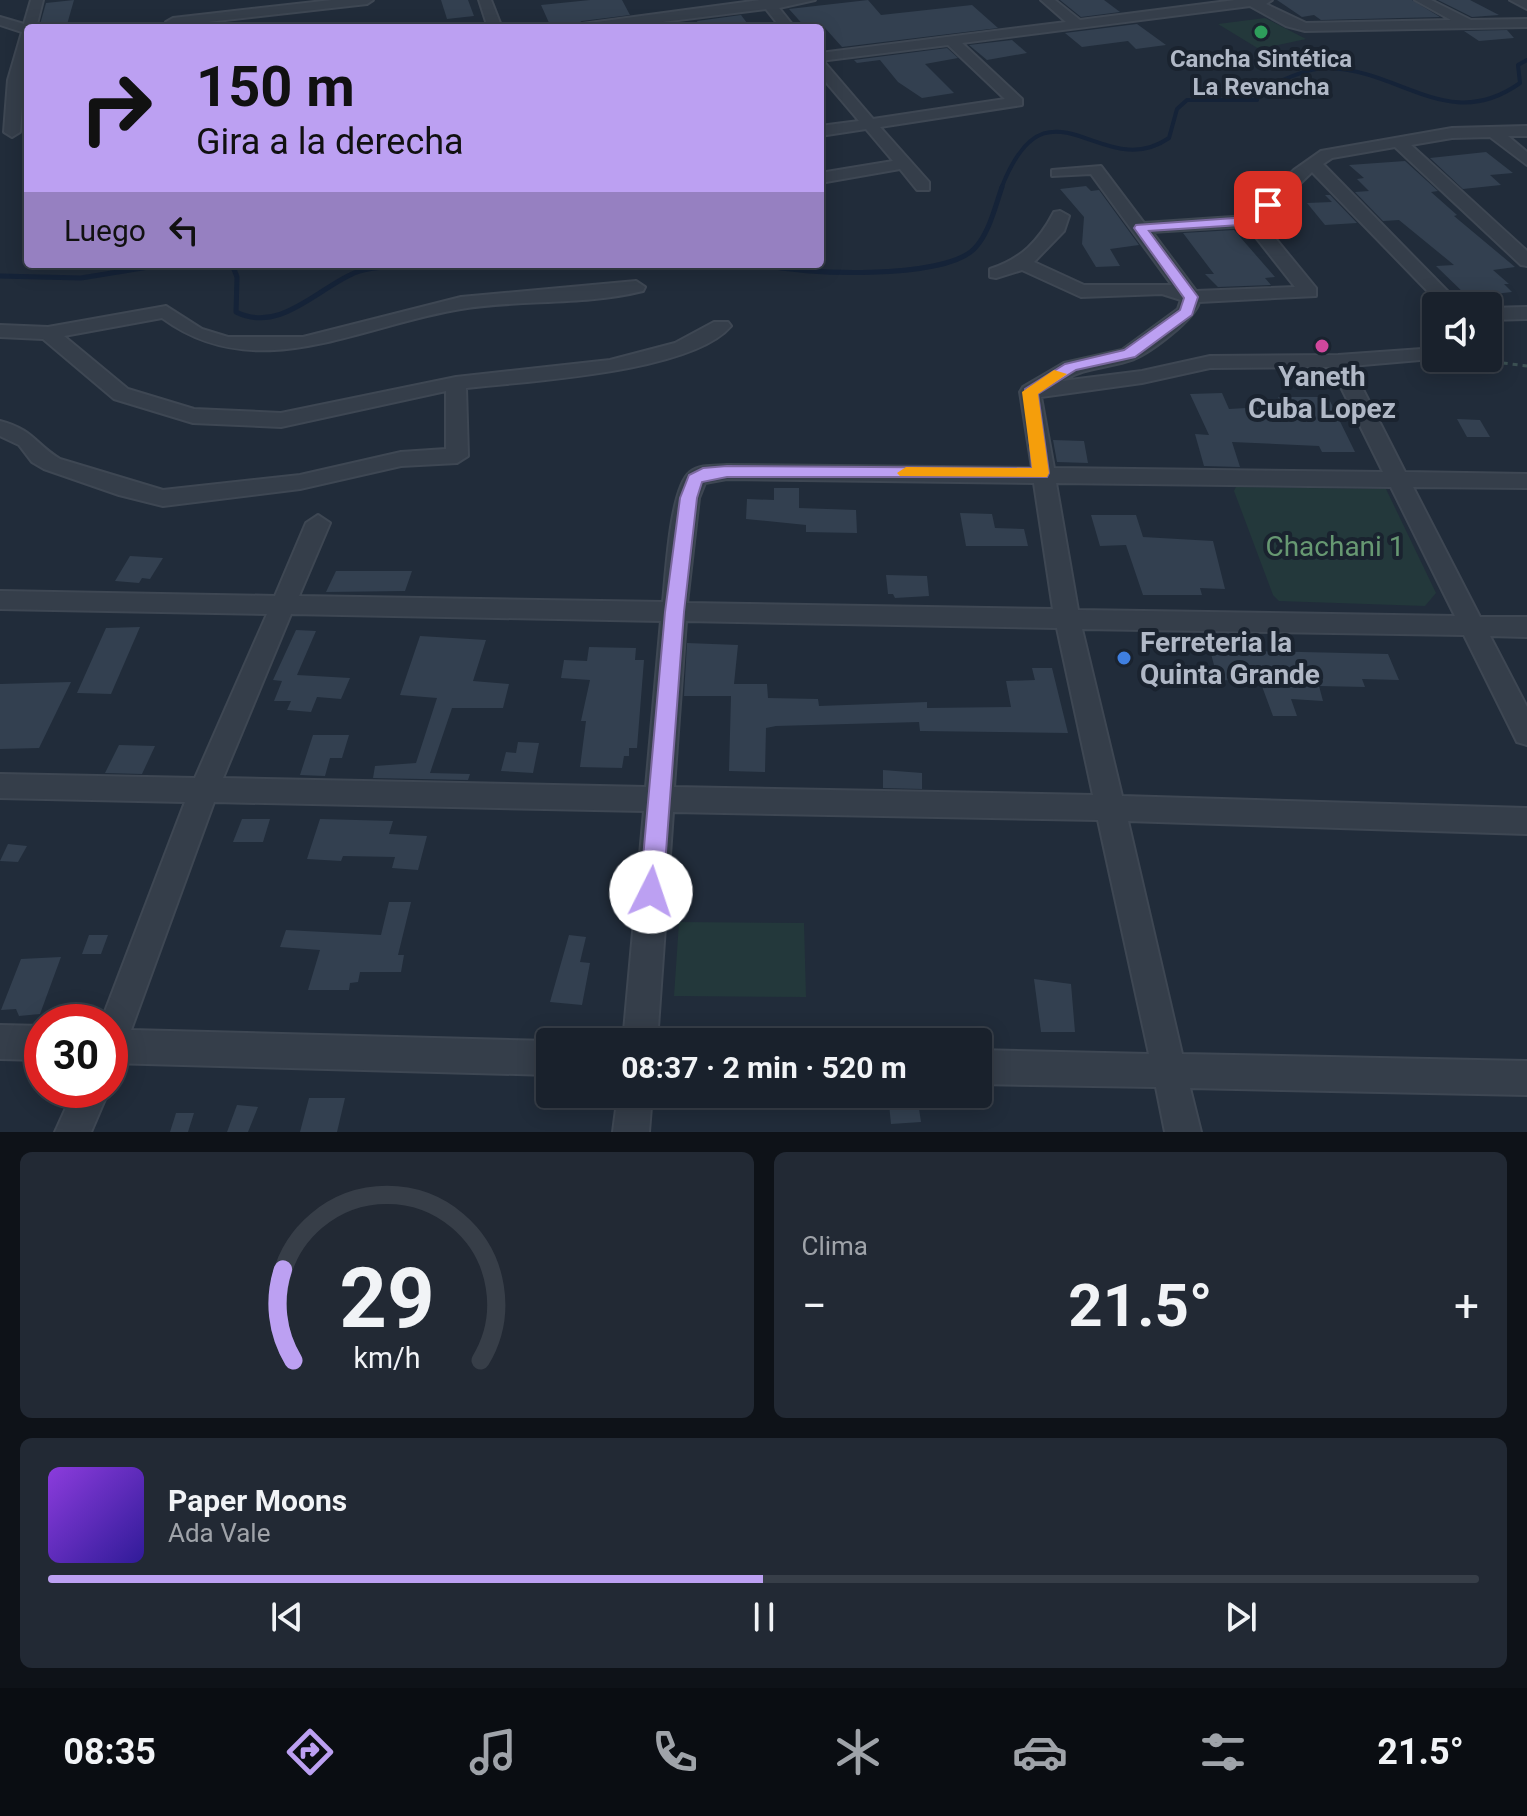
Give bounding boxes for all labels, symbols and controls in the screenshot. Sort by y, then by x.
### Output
marker: Cancha Sintética La Revancha [1252,23,1270,41]
place label: Cancha Sintética La Revancha [1170,45,1352,101]
text: 150 m [196,54,355,120]
icon: right [64,56,168,160]
text: Gira a la derecha [196,121,464,163]
pin [1234,171,1302,239]
icon: arrive [1246,183,1290,227]
icon: left [162,208,206,252]
text: Luego [64,213,146,248]
map controls [1422,292,1502,372]
button: sound [1422,292,1502,372]
marker: Yaneth Cuba Lopez [1313,337,1331,355]
place label: Yaneth Cuba Lopez [1248,360,1396,425]
park label: Chachani 1 [1265,530,1405,563]
place label: Ferreteria la Quinta Grande [1140,626,1320,691]
marker: Ferreteria la Quinta Grande [1115,649,1133,667]
position arrow [609,850,693,934]
speed limit sign: 30 [24,1004,128,1108]
text: 08:37 · 2 min · 520 m [621,1050,907,1085]
text: Clima [802,1231,868,1261]
text: 29 [339,1250,434,1347]
text: 21.5° [1068,1270,1212,1341]
text: − [802,1280,827,1332]
text: + [1454,1280,1479,1332]
text: km/h [353,1341,420,1375]
text: Paper Moons [168,1483,347,1518]
text: Ada Vale [168,1518,270,1548]
icon: previous [265,1595,309,1639]
icon: pause [742,1595,786,1639]
icon: next [1219,1595,1263,1639]
icon: directions [282,1724,338,1780]
icon: music [465,1724,521,1780]
icon: phone [647,1724,703,1780]
icon: climate [830,1724,886,1780]
icon: car [1012,1724,1068,1780]
icon: filters [1195,1724,1251,1780]
text: 08:35 [63,1731,156,1773]
text: 21.5° [1377,1731,1464,1773]

